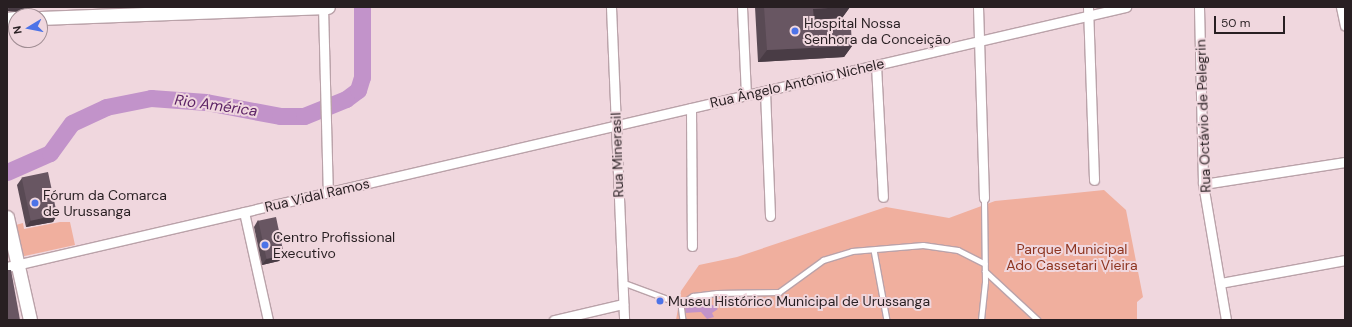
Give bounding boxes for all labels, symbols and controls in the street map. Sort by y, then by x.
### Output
north arrow [8,8,48,48]
scale bar [1216,8,1287,34]
place label: Hospital Nossa Senhora da Conceição [804,15,951,48]
text: 50 m [1221,15,1250,31]
text: N [10,25,25,35]
marker: Hospital Nossa Senhora da Conceição [789,25,801,37]
street label: Rua Octávio de Pelegrin [1192,39,1214,193]
street label: Rua Ângelo Antônio Nichele [708,55,886,111]
water label: Rio América [173,91,259,121]
street label: Rua Minerasil [607,112,627,198]
street label: Rua Vidal Ramos [263,175,371,215]
place label: Fórum da Comarca de Urussanga [43,187,167,220]
marker: Fórum da Comarca de Urussanga [30,198,40,208]
place label: Centro Profissional Executivo [273,229,395,262]
marker: Centro Profissional Executivo [260,240,270,250]
park label: Parque Municipal Ado Cassetari Vieira [1006,241,1138,274]
place label: Museu Histórico Municipal de Urussanga [668,293,930,309]
marker: Museu Histórico Municipal de Urussanga [655,296,665,306]

